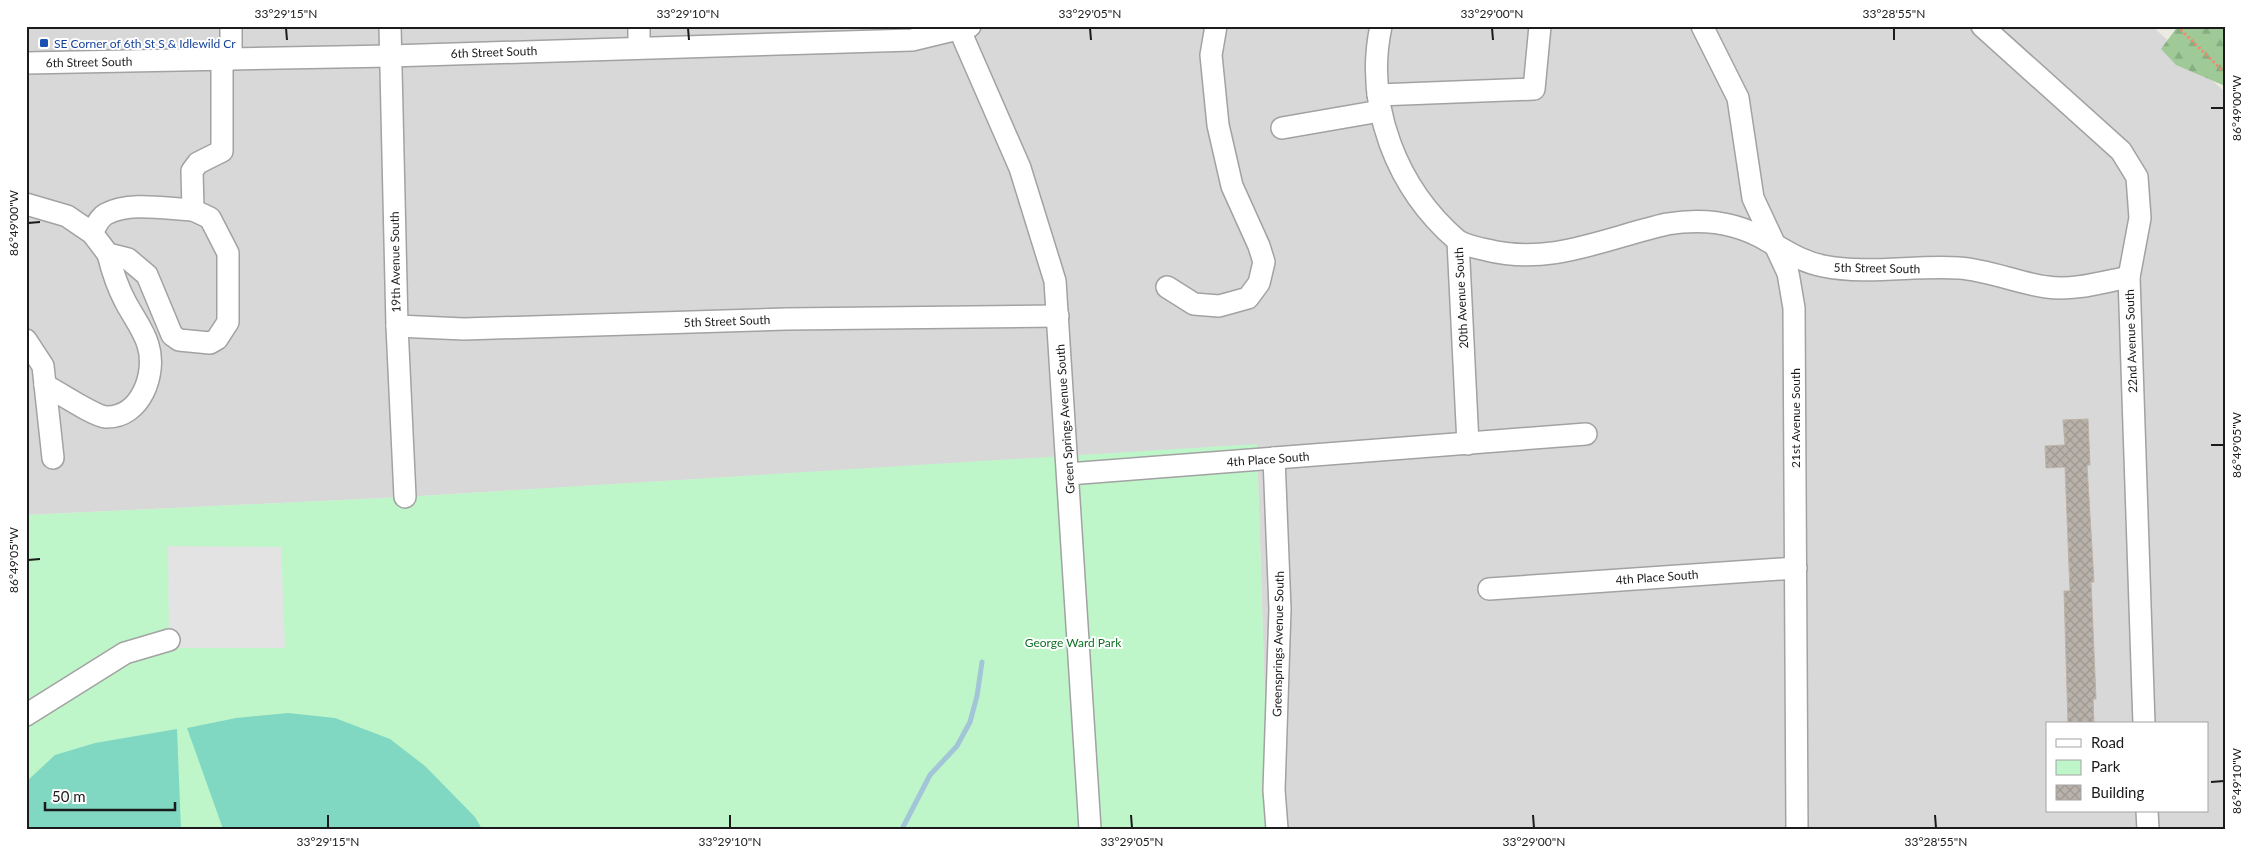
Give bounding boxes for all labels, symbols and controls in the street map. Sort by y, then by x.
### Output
text: 33°29'15"N [255,6,317,21]
text: 33°29'10"N [657,6,719,21]
text: 33°29'05"N [1059,6,1121,21]
text: 33°29'00"N [1461,6,1523,21]
text: 33°28'55"N [1863,6,1925,21]
place label: SE Corner of 6th St S & Idlewild Cr [54,36,236,51]
marker: SE Corner of 6th St S & Idlewild Cr [38,37,50,49]
street label: 6th Street South [450,43,538,61]
street label: 6th Street South [46,54,132,70]
text: 86°49'00"W [2229,74,2244,141]
text: 86°49'00"W [6,189,21,256]
street label: 19th Avenue South [387,211,403,313]
street label: 20th Avenue South [1451,247,1471,349]
street label: 5th Street South [1834,260,1920,276]
street label: 22nd Avenue South [2122,289,2140,393]
street label: 5th Street South [683,312,771,330]
street label: Green Springs Avenue South [1052,344,1078,494]
street label: 21st Avenue South [1788,368,1803,468]
text: 86°49'05"W [2229,411,2244,478]
street label: 4th Place South [1226,449,1310,469]
text: 86°49'05"W [6,526,21,593]
street label: 4th Place South [1615,567,1699,587]
street label: Greensprings Avenue South [1269,571,1287,717]
park label: George Ward Park [1025,635,1122,650]
legend [2046,722,2208,812]
text: Road [2091,733,2124,751]
text: 86°49'10"W [2229,747,2244,814]
text: Park [2091,757,2121,775]
scale bar [45,780,175,812]
text: Building [2091,783,2144,801]
text: 50 m [52,787,86,805]
text: 33°29'15"N [297,834,359,849]
text: 33°29'10"N [699,834,761,849]
text: 33°29'05"N [1101,834,1163,849]
text: 33°29'00"N [1503,834,1565,849]
text: 33°28'55"N [1905,834,1967,849]

